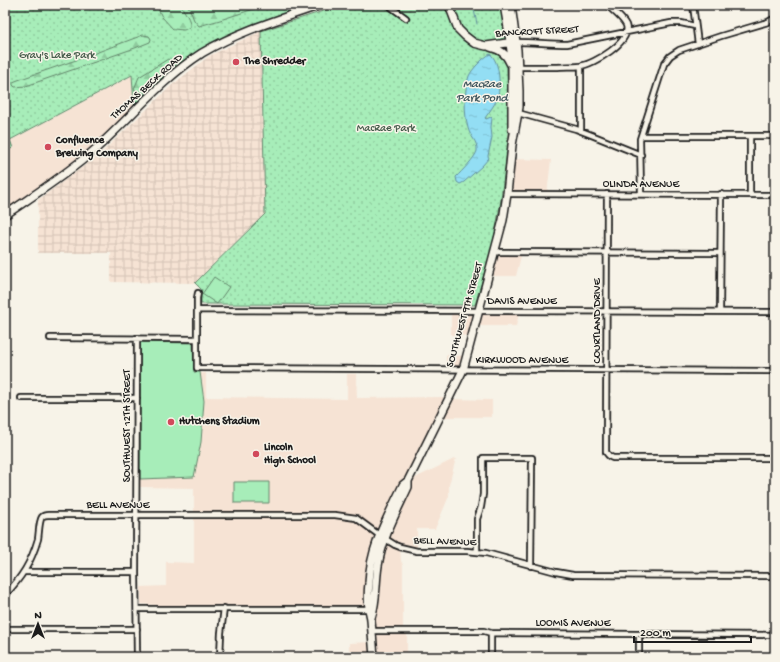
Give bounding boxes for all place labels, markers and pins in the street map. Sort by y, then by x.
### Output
place label: The Shredder [243,56,307,68]
marker: The Shredder [231,57,241,67]
place label: Confluence Brewing Company [55,134,138,161]
marker: Confluence Brewing Company [43,142,53,152]
place label: Hutchens Stadium [179,415,260,428]
marker: Hutchens Stadium [166,417,176,427]
place label: Lincoln High School [264,442,317,468]
marker: Lincoln High School [251,449,261,459]

